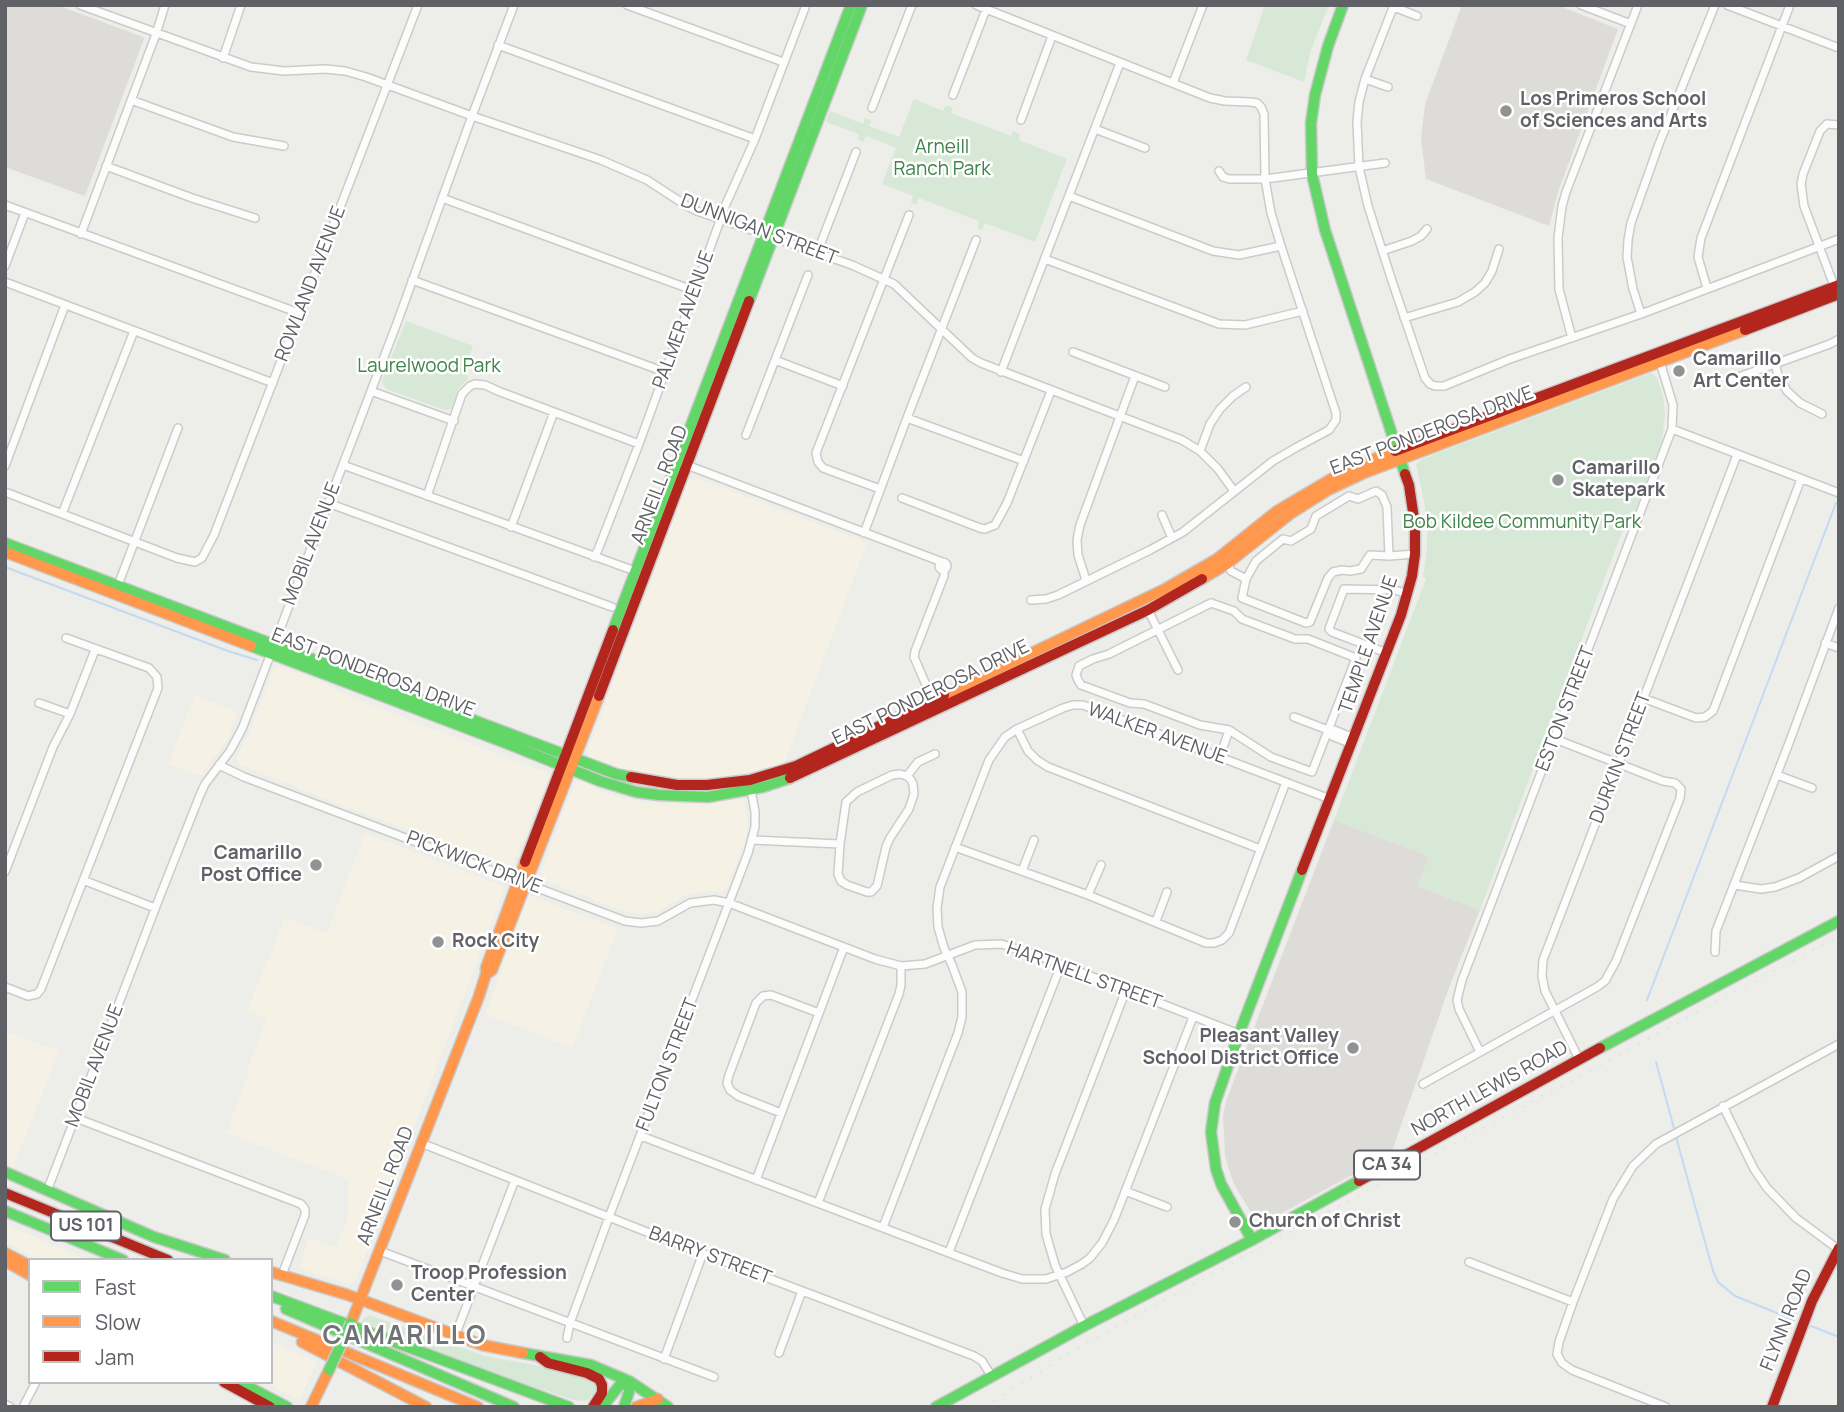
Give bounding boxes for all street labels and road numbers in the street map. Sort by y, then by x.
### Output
street label: DUNNIGAN STREET [677,190,841,270]
street label: ROWLAND AVENUE [271,203,351,365]
street label: PALMER AVENUE [648,248,720,392]
street label: EAST PONDEROSA DRIVE [1327,382,1537,480]
street label: ARNEILL ROAD [627,422,693,548]
street label: MOBIL AVENUE [278,479,346,609]
street label: TEMPLE AVENUE [1335,573,1403,717]
street label: EAST PONDEROSA DRIVE [268,624,478,722]
street label: EAST PONDEROSA DRIVE [829,635,1033,751]
street label: ESTON STREET [1532,643,1600,775]
street label: DURKIN STREET [1586,689,1656,827]
street label: WALKER AVENUE [1084,698,1230,770]
street label: PICKWICK DRIVE [403,827,545,899]
street label: HARTNELL STREET [1003,937,1165,1015]
street label: FULTON STREET [632,995,704,1135]
street label: MOBIL AVENUE [61,1001,129,1131]
street label: NORTH LEWIS ROAD [1408,1037,1572,1141]
street label: ARNEILL ROAD [353,1123,419,1249]
road number: CA 34 [1354,1150,1420,1180]
road number: US 101 [51,1212,121,1240]
street label: BARRY STREET [645,1222,775,1290]
street label: FLYNN ROAD [1756,1266,1818,1374]

